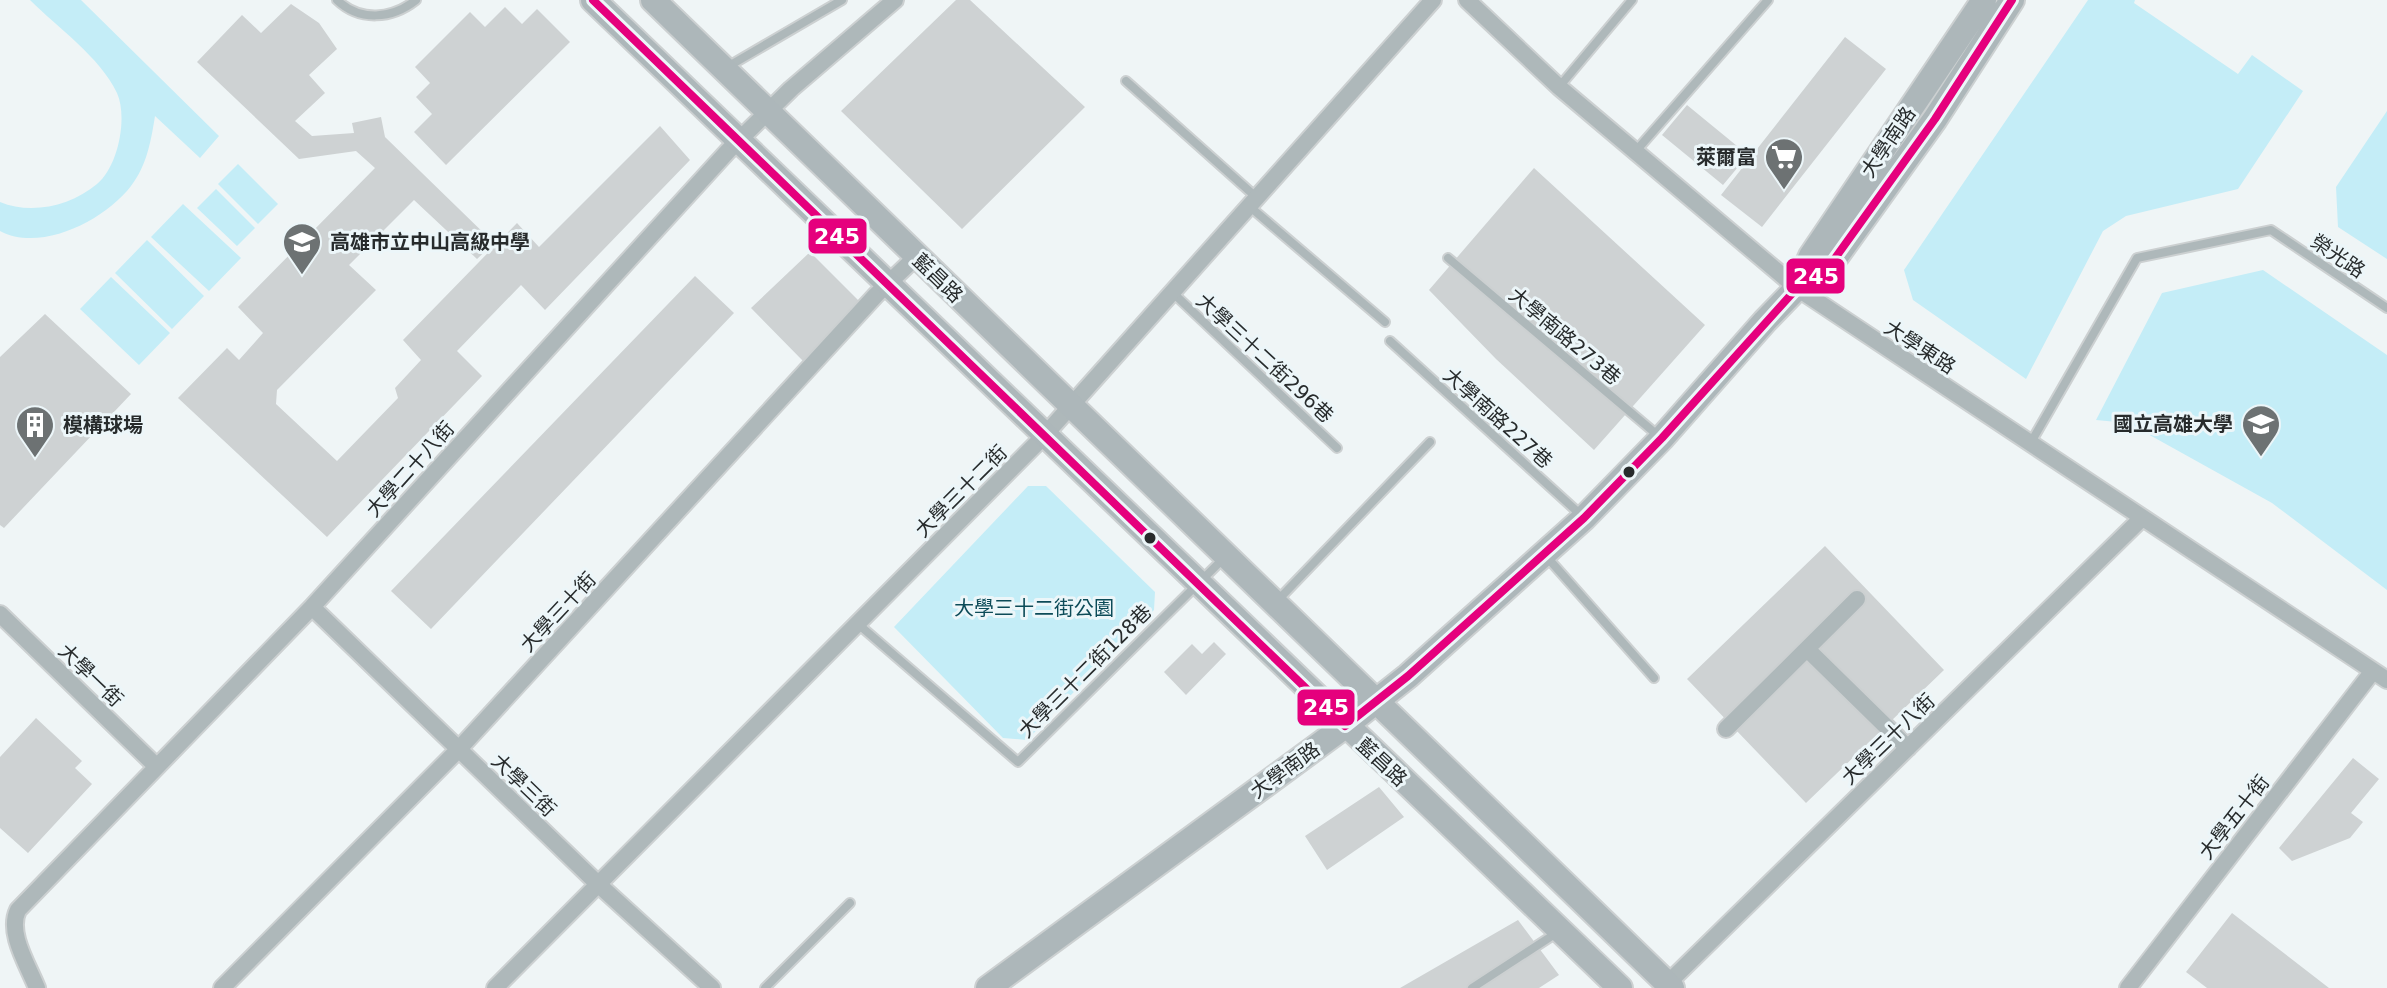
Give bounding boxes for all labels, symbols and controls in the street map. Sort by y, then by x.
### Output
street label: 大學南路 [1856,102,1920,182]
supermarket icon: 萊爾富 [1763,136,1805,191]
place label: 萊爾富 [1696,145,1756,169]
line badge: 245 [807,217,868,255]
school or university icon: 高雄市立中山高級中學 [281,221,323,276]
text: 245 [814,224,860,249]
street label: 榮光路 [2306,229,2370,283]
place label: 高雄市立中山高級中學 [330,230,530,254]
street label: 藍昌路 [908,249,968,307]
line badge: 245 [1785,257,1846,295]
text: 245 [1793,264,1839,289]
street label: 大學南路273巷 [1504,282,1626,390]
street label: 大學三十二街296巷 [1192,288,1338,428]
street label: 大學東路 [1880,315,1960,379]
street label: 大學南路227巷 [1439,363,1557,473]
school or university icon: 國立高雄大學 [2240,403,2282,458]
building icon: 模構球場 [14,404,56,459]
place label: 國立高雄大學 [2113,412,2233,436]
place label: 模構球場 [63,413,143,437]
street label: 大學二十八街 [361,416,459,522]
street label: 大學三十二街 [910,440,1012,542]
unlabelled marker [1621,464,1637,480]
unlabelled marker [1142,530,1158,546]
street label: 大學三十街 [515,567,601,657]
park label: 大學三十二街公園 [954,596,1114,620]
street label: 大學三十二街128巷 [1014,600,1156,742]
street label: 大學一街 [54,639,128,711]
line badge: 245 [1296,688,1356,727]
street label: 大學三十八街 [1837,689,1939,789]
text: 245 [1303,695,1349,720]
street label: 藍昌路 [1352,733,1412,791]
street label: 大學南路 [1246,737,1324,803]
street label: 大學三街 [487,749,561,821]
street label: 大學五十街 [2194,770,2274,864]

